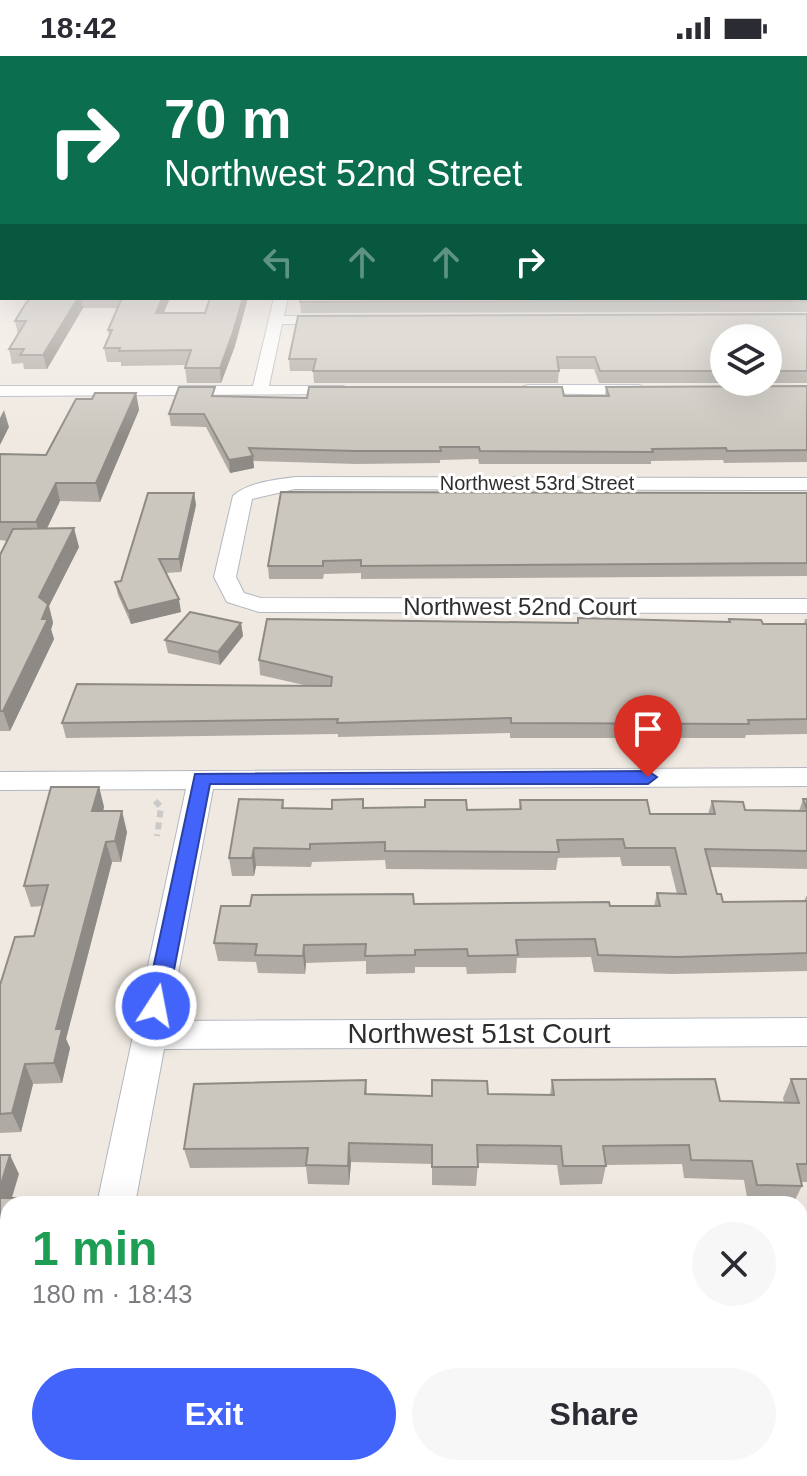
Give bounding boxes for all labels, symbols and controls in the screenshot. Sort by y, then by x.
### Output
text: 18:42 [40,11,117,44]
text: 70 m [164,87,292,150]
icon: right [32,88,136,192]
text: Northwest 52nd Street [164,153,522,194]
icon: left [256,240,300,284]
icon: ahead [340,240,384,284]
icon: ahead [424,240,468,284]
icon: right [508,240,552,284]
map controls [710,324,782,396]
button: layers [710,324,782,396]
street label: Northwest 53rd Street [440,472,635,494]
street label: Northwest 52nd Court [403,593,637,620]
pin [614,695,682,777]
icon: arrive [626,707,670,751]
position arrow [114,964,198,1048]
street label: Northwest 51st Court [348,1018,611,1049]
text: 1 min [32,1222,157,1275]
button: close [692,1222,776,1306]
text: 180 m · 18:43 [32,1279,192,1309]
button: Exit [32,1368,396,1460]
button: Share [412,1368,776,1460]

